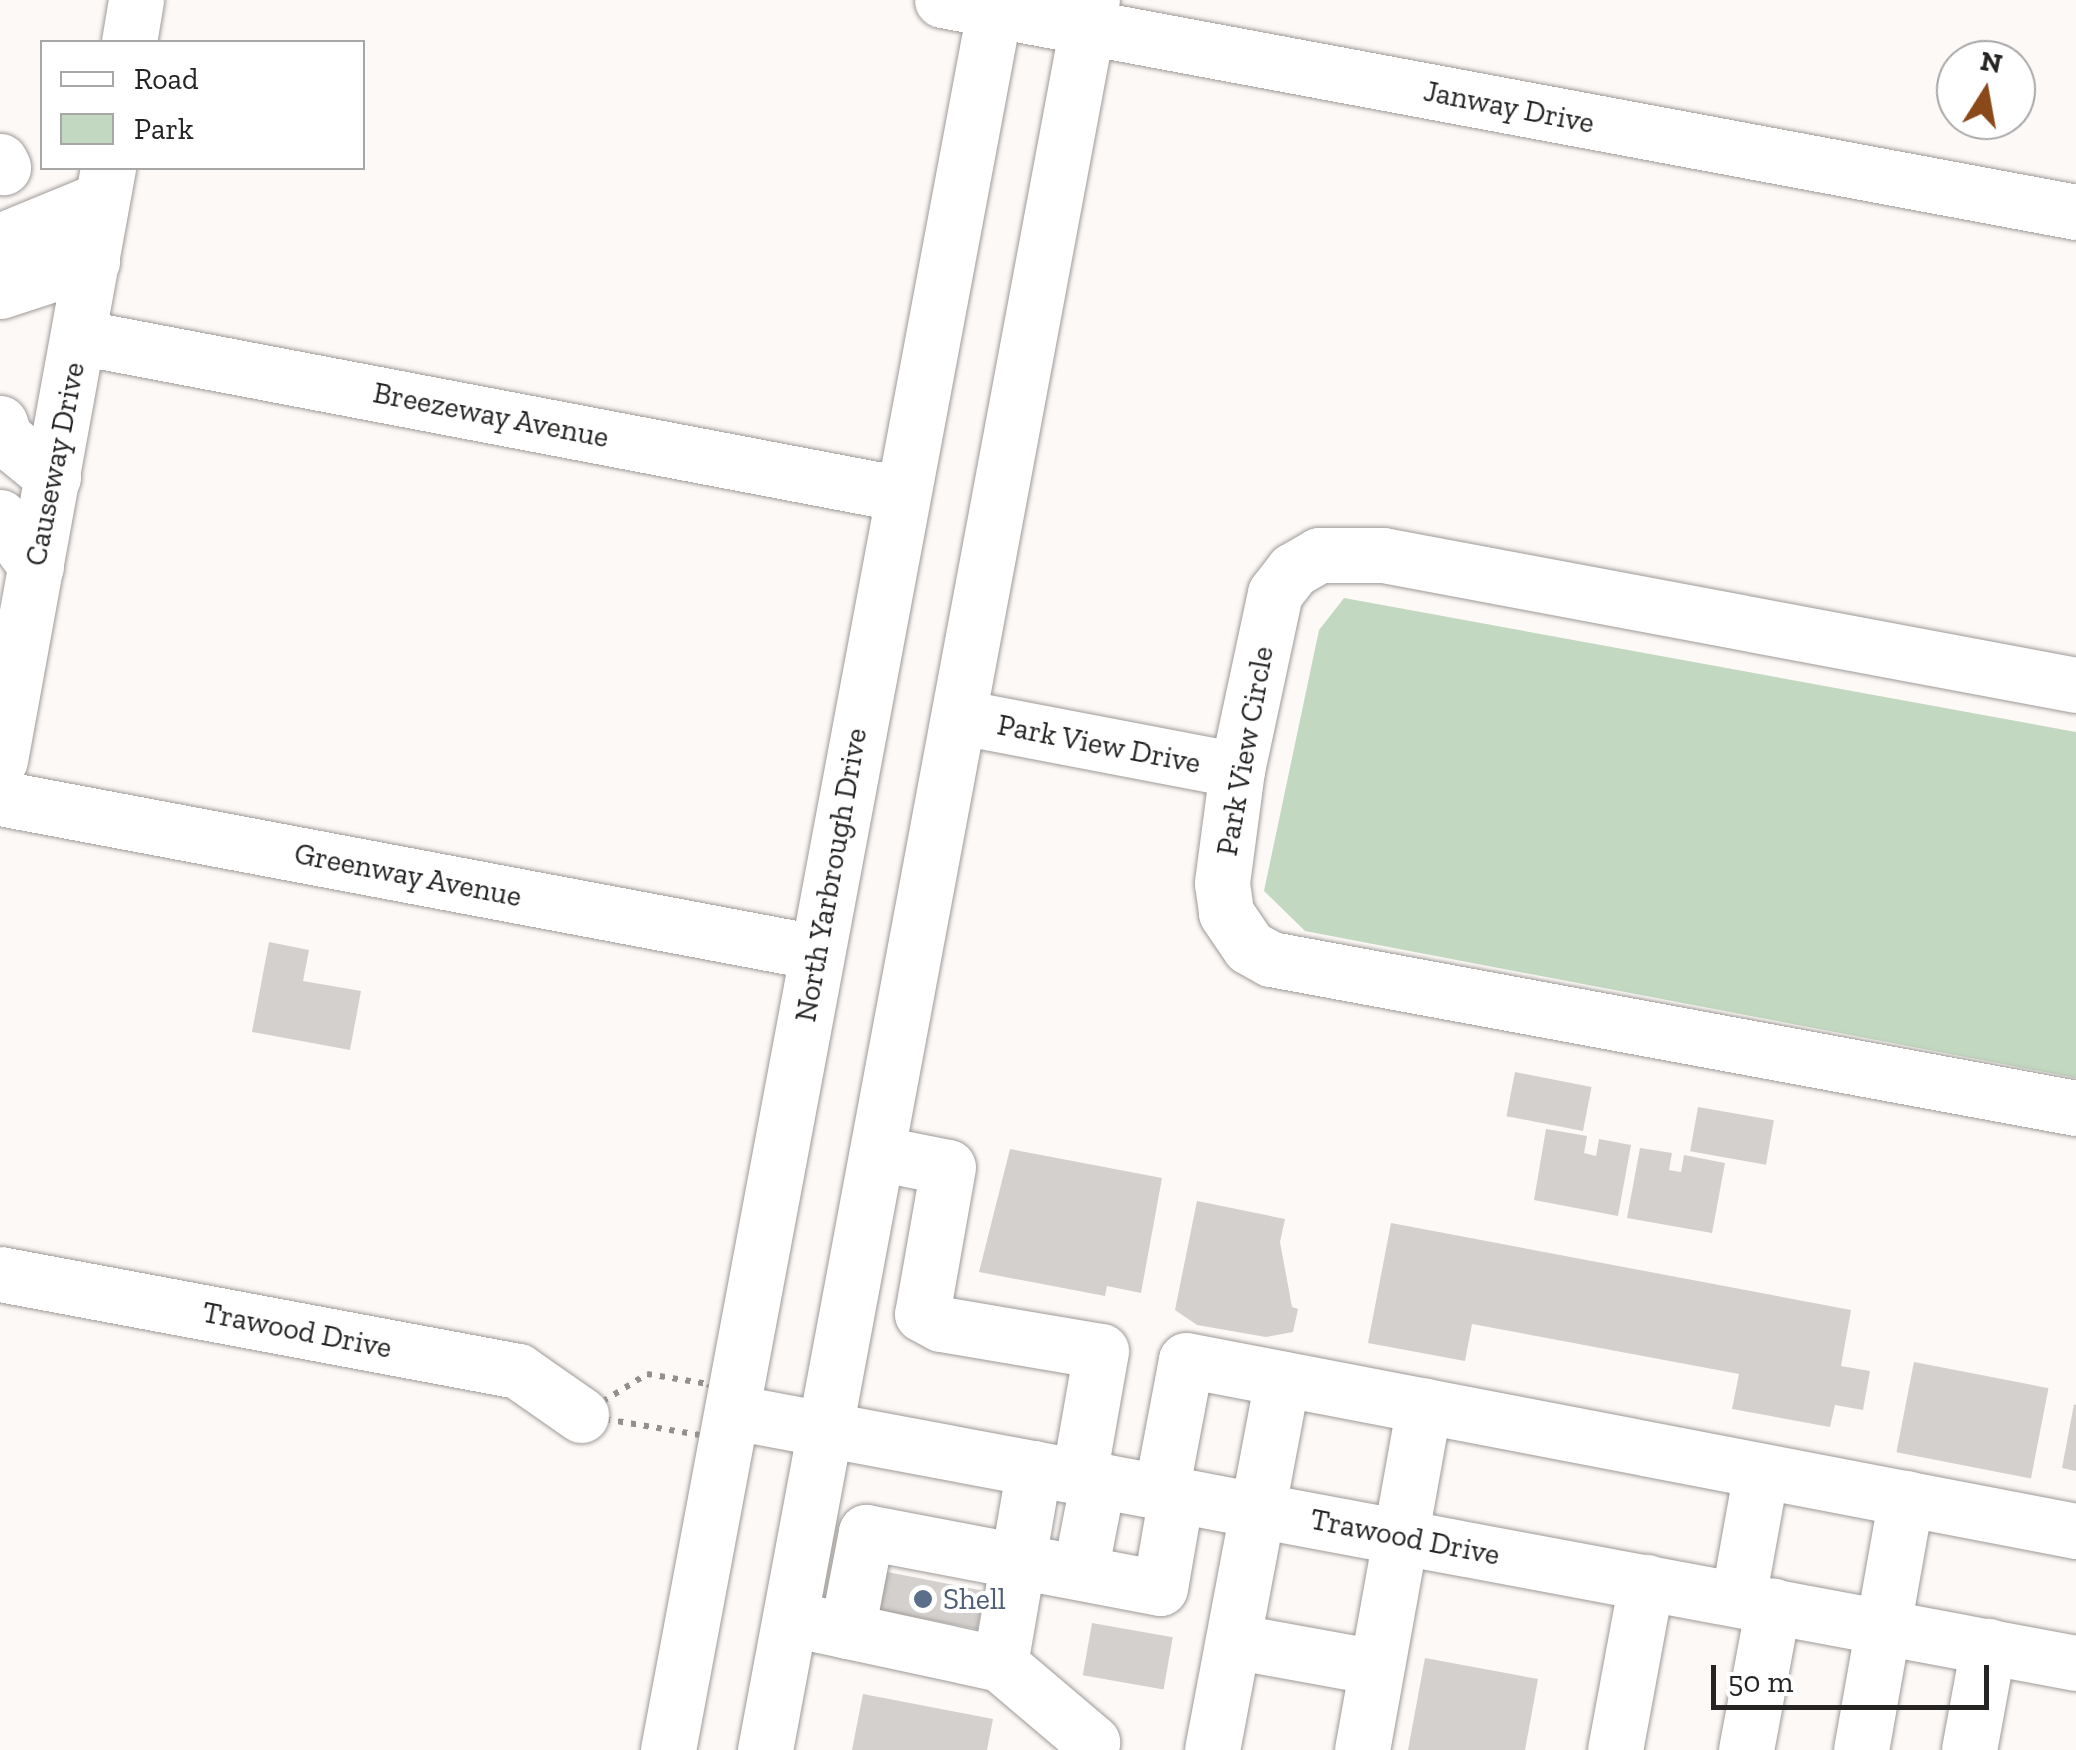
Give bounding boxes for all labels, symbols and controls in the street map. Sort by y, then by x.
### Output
legend [40,40,365,170]
north arrow [1936,40,2036,140]
text: N [1978,44,2005,80]
text: Road [134,61,199,97]
street label: Janway Drive [1420,73,1598,141]
text: Park [134,111,194,147]
street label: Causeway Drive [18,359,92,569]
street label: Breezeway Avenue [369,374,613,456]
street label: Park View Circle [1209,643,1281,859]
street label: Park View Drive [994,707,1204,781]
street label: North Yarbrough Drive [787,725,875,1025]
street label: Greenway Avenue [291,835,525,915]
street label: Trawood Drive [199,1294,395,1366]
street label: Trawood Drive [1307,1501,1503,1573]
place label: Shell [943,1581,1006,1617]
marker: Shell [912,1588,934,1610]
scale bar [1716,1645,1994,1707]
text: 50 m [1728,1664,1793,1700]

